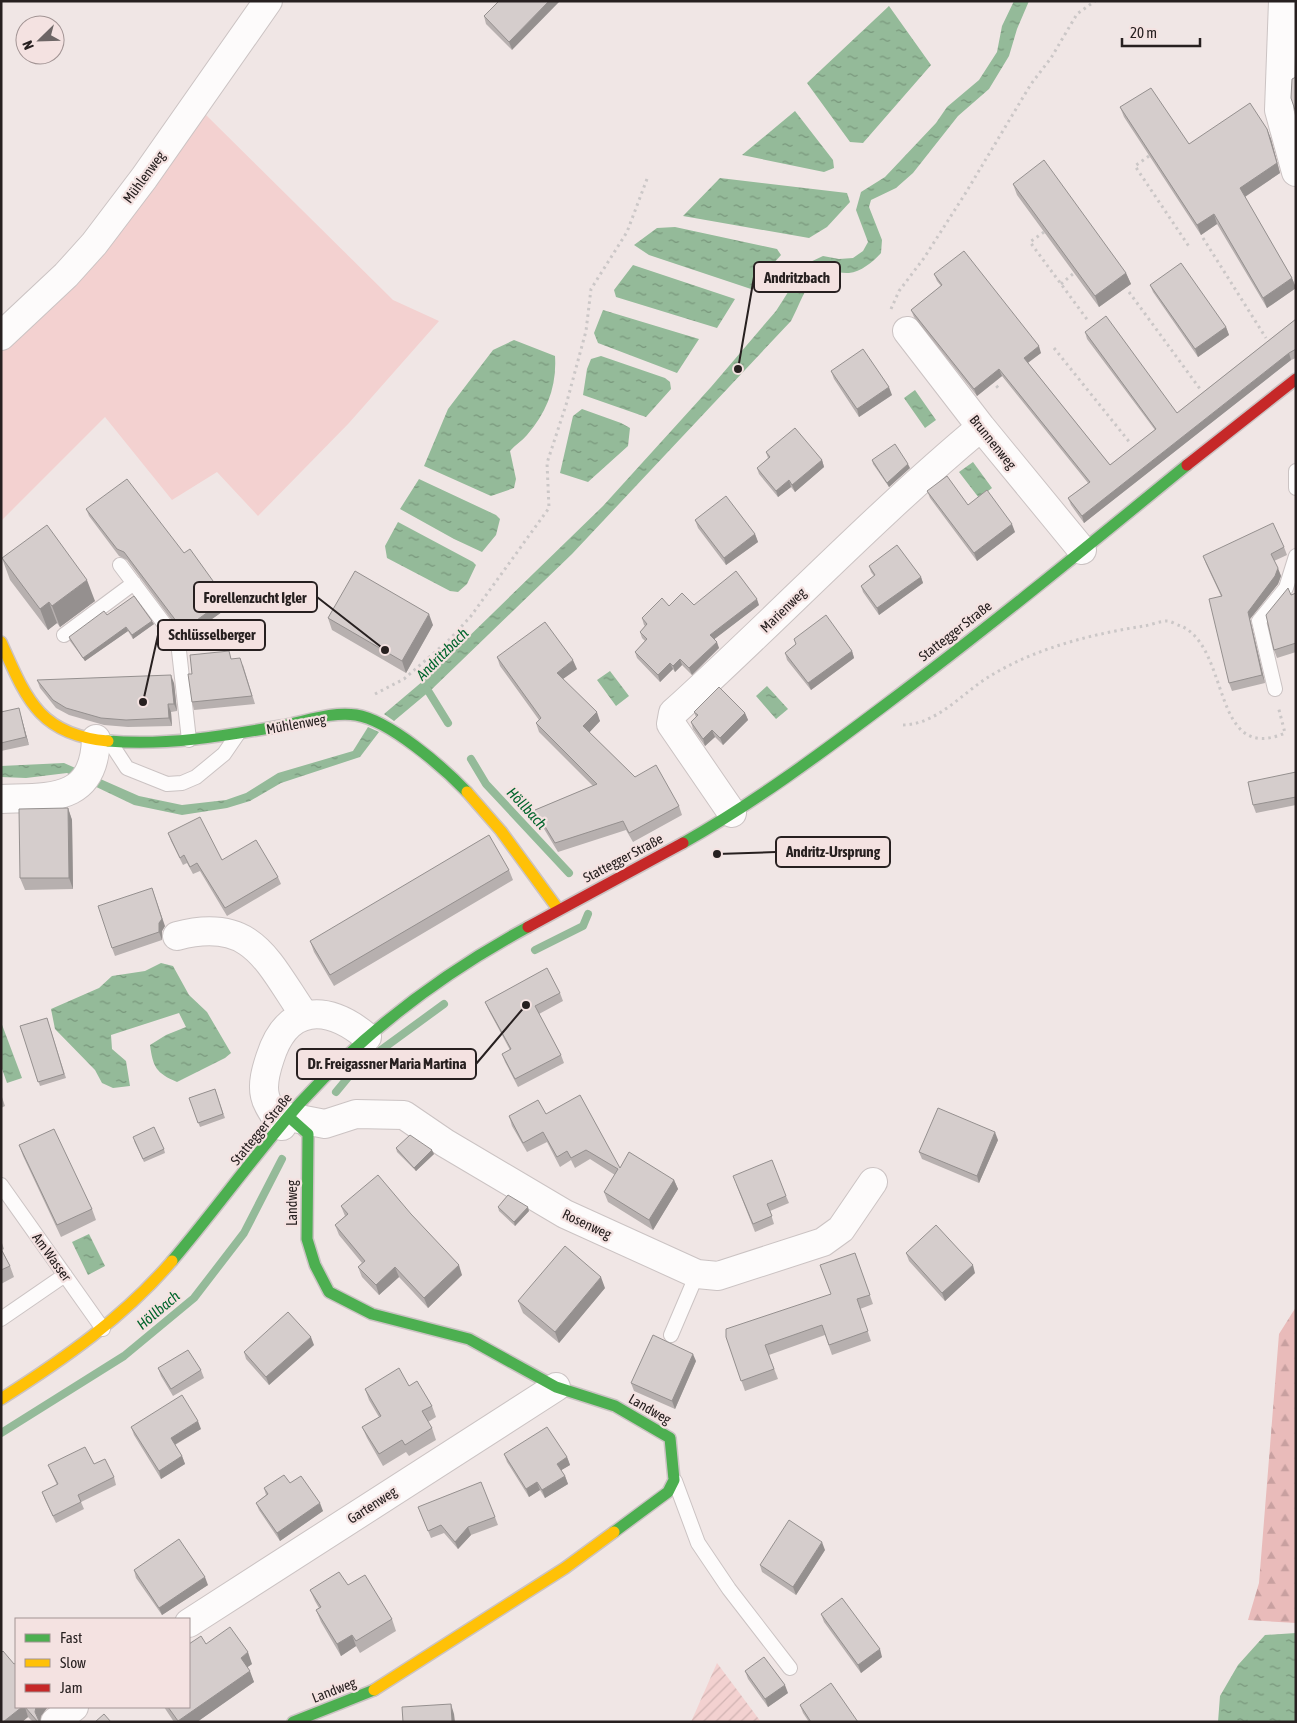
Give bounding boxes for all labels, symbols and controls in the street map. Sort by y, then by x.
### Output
north arrow [15,15,65,65]
scale bar [1122,15,1200,47]
text: 20 m [1130,24,1157,41]
text: N [19,38,37,52]
street label: Mühlenweg [120,148,168,206]
callout: Andritzbach [754,262,840,292]
text: Andritzbach [763,269,830,286]
street label: Brunnenweg [966,412,1020,472]
callout: Forellenzucht Igler [194,582,317,612]
street label: Marienweg [757,584,809,636]
text: Forellenzucht Igler [203,589,307,606]
street label: Stattegger Straße [915,598,995,664]
callout: Schlüsselberger [158,620,265,650]
water label: Andritzbach [412,625,471,684]
text: Schlüsselberger [168,626,256,643]
street label: Mühlenweg [265,711,327,737]
water label: Höllbach [504,784,550,832]
street label: Stattegger Straße [580,830,666,886]
callout: Andritz-Ursprung [776,837,890,867]
text: Andritz-Ursprung [785,843,881,860]
callout: Dr. Freigassner Maria Martina [297,1049,476,1079]
text: Dr. Freigassner Maria Martina [308,1055,466,1072]
street label: Stattegger Straße [227,1090,295,1168]
street label: Landweg [284,1180,300,1226]
street label: Rosenweg [560,1206,614,1242]
street label: Am Wasser [29,1230,75,1285]
water label: Höllbach [133,1287,183,1333]
street label: Landweg [626,1391,674,1427]
street label: Gartenweg [344,1483,400,1527]
legend [15,1618,190,1708]
text: Fast [60,1629,82,1646]
text: Slow [60,1654,86,1671]
street label: Landweg [310,1674,358,1706]
text: Jam [60,1679,83,1696]

